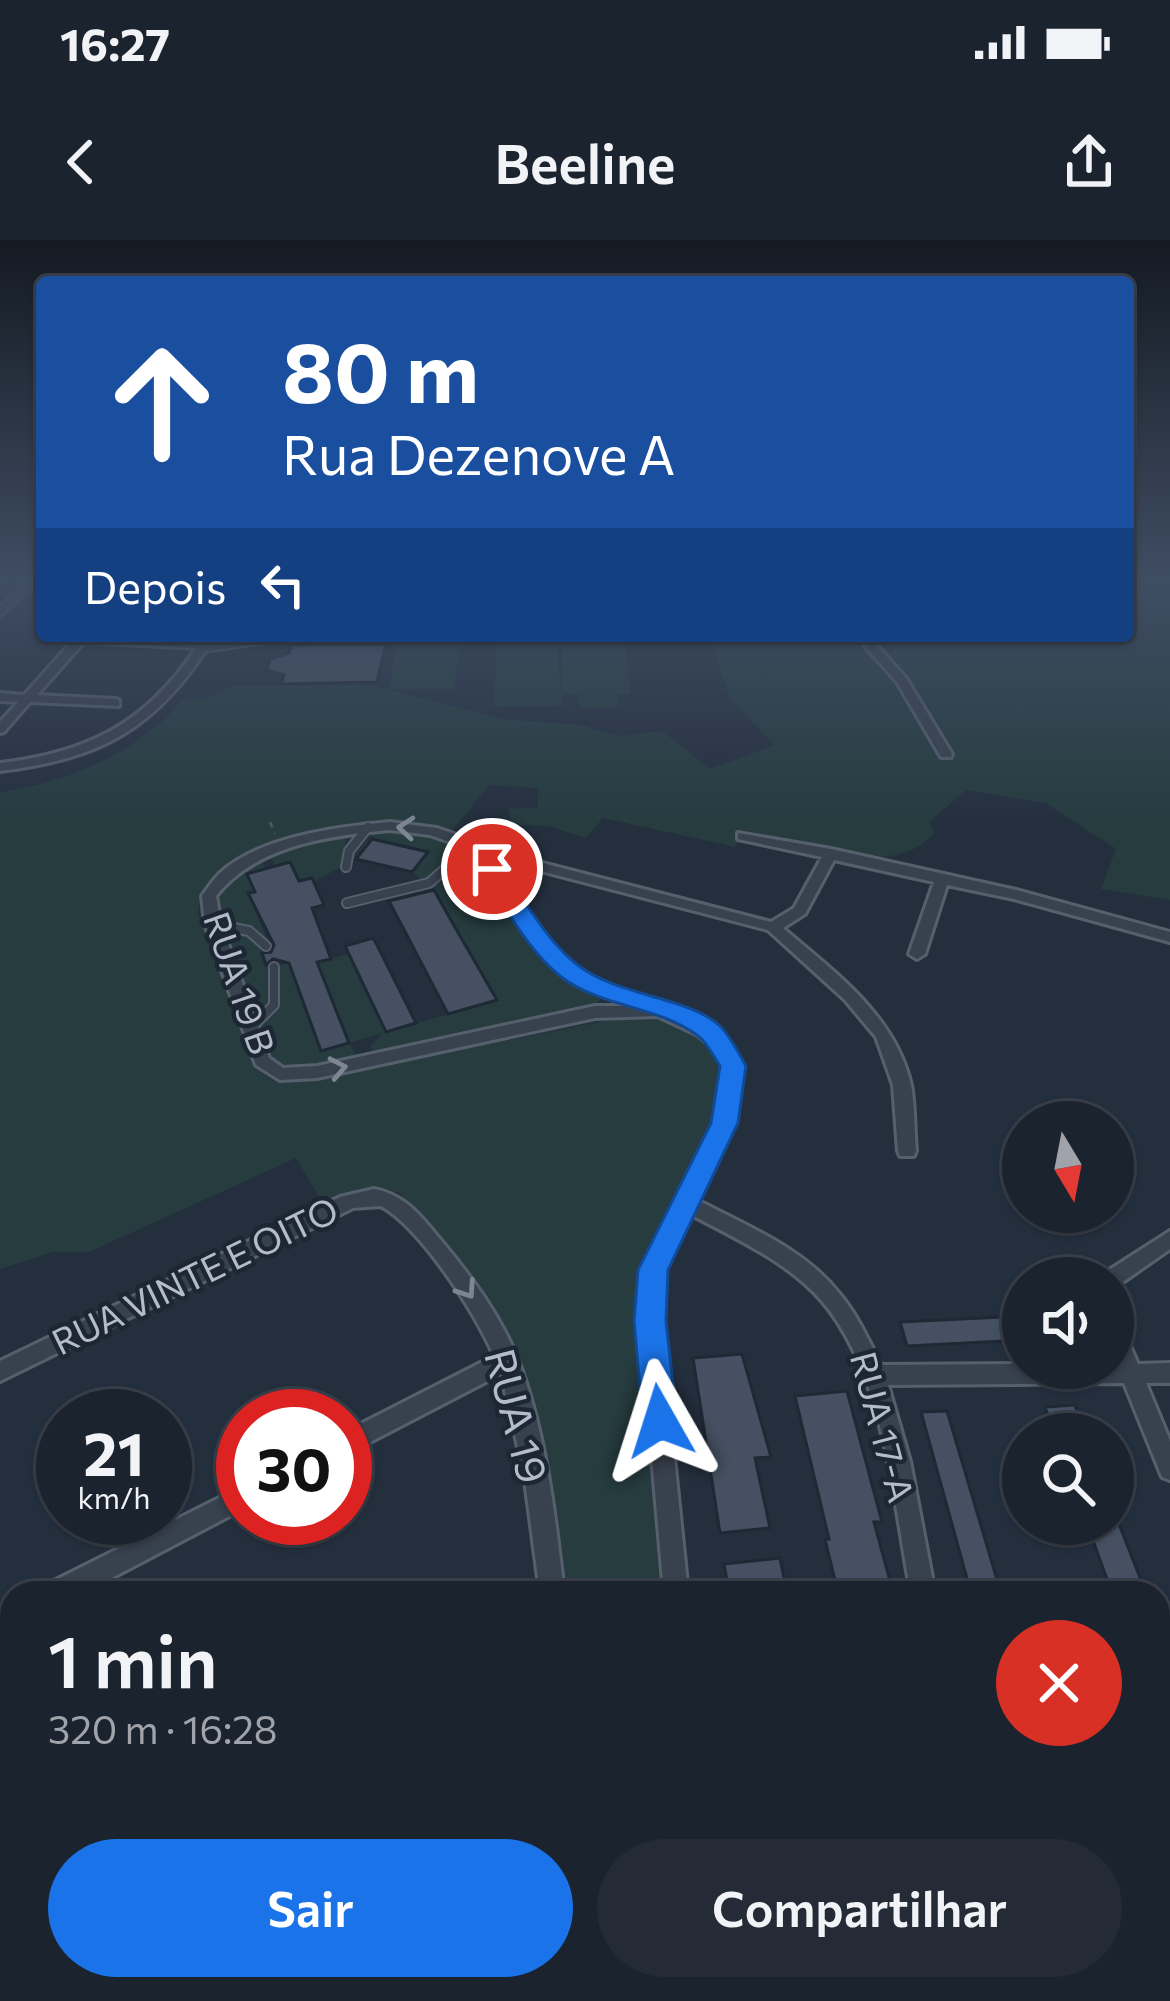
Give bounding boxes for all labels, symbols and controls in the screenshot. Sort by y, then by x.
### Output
text: 16:27 [60,15,170,70]
icon: back [48,129,114,195]
text: Beeline [494,129,676,195]
icon: share [1056,129,1122,195]
text: 80 m [282,318,479,420]
icon: ahead [84,324,240,480]
text: Rua Dezenove A [282,420,675,486]
icon: left [250,552,316,618]
text: Depois [84,558,226,613]
one-way arrow [396,816,415,841]
pin [441,818,543,920]
icon: arrive [459,836,525,902]
street label: RUA 19 B [196,905,286,1059]
one-way arrow [328,1056,348,1082]
north arrow [1002,1101,1134,1233]
map controls [1002,1101,1134,1545]
street label: RUA VINTE E OITO [44,1186,344,1363]
button: sound [1002,1257,1134,1389]
one-way arrow [453,1277,475,1299]
street label: RUA 19 [475,1342,561,1488]
street label: RUA 17-A [843,1346,925,1507]
position arrow [597,1358,723,1484]
speed limit sign: 30 [216,1389,372,1545]
button: search [1002,1413,1134,1545]
text: 21 [83,1415,145,1488]
text: km/h [78,1478,150,1515]
text: 1 min [48,1615,218,1703]
button: close [996,1620,1122,1746]
text: 320 m · 16:28 [48,1704,278,1752]
button: Sair [48,1839,573,1977]
button: Compartilhar [597,1839,1122,1977]

